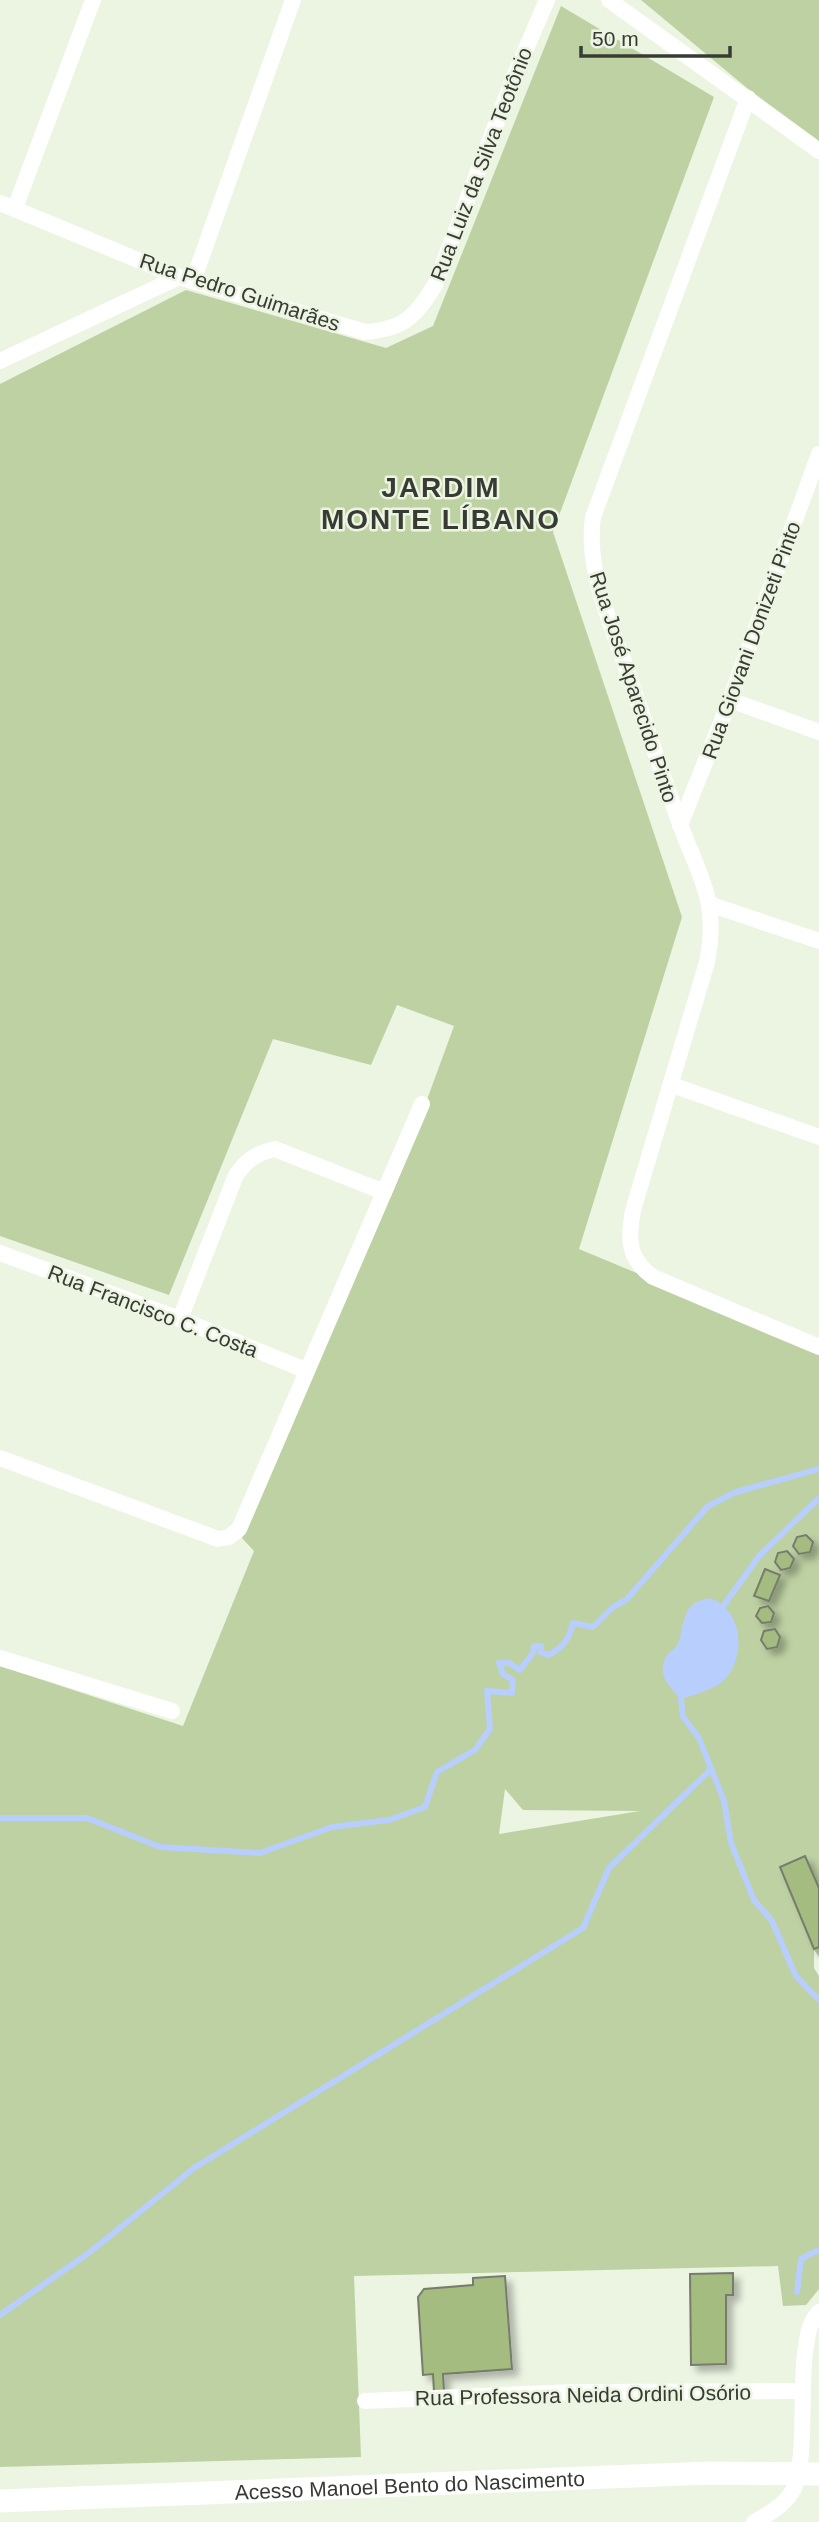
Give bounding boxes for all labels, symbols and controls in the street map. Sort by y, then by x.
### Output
scale bar [581,14,730,58]
text: 50 m [592,27,639,50]
street label: Rua Luiz da Silva Teotônio [426,44,536,284]
street label: Rua Pedro Guimarães [137,249,343,335]
district label: JARDIM MONTE LÍBANO [321,472,561,535]
street label: Rua Giovani Donizeti Pinto [697,518,805,762]
street label: Rua José Aparecido Pinto [586,569,682,805]
street label: Rua Francisco C. Costa [45,1260,261,1362]
street label: Rua Professora Neida Ordini Osório [415,2381,751,2409]
street label: Acesso Manoel Bento do Nascimento [234,2466,585,2503]

